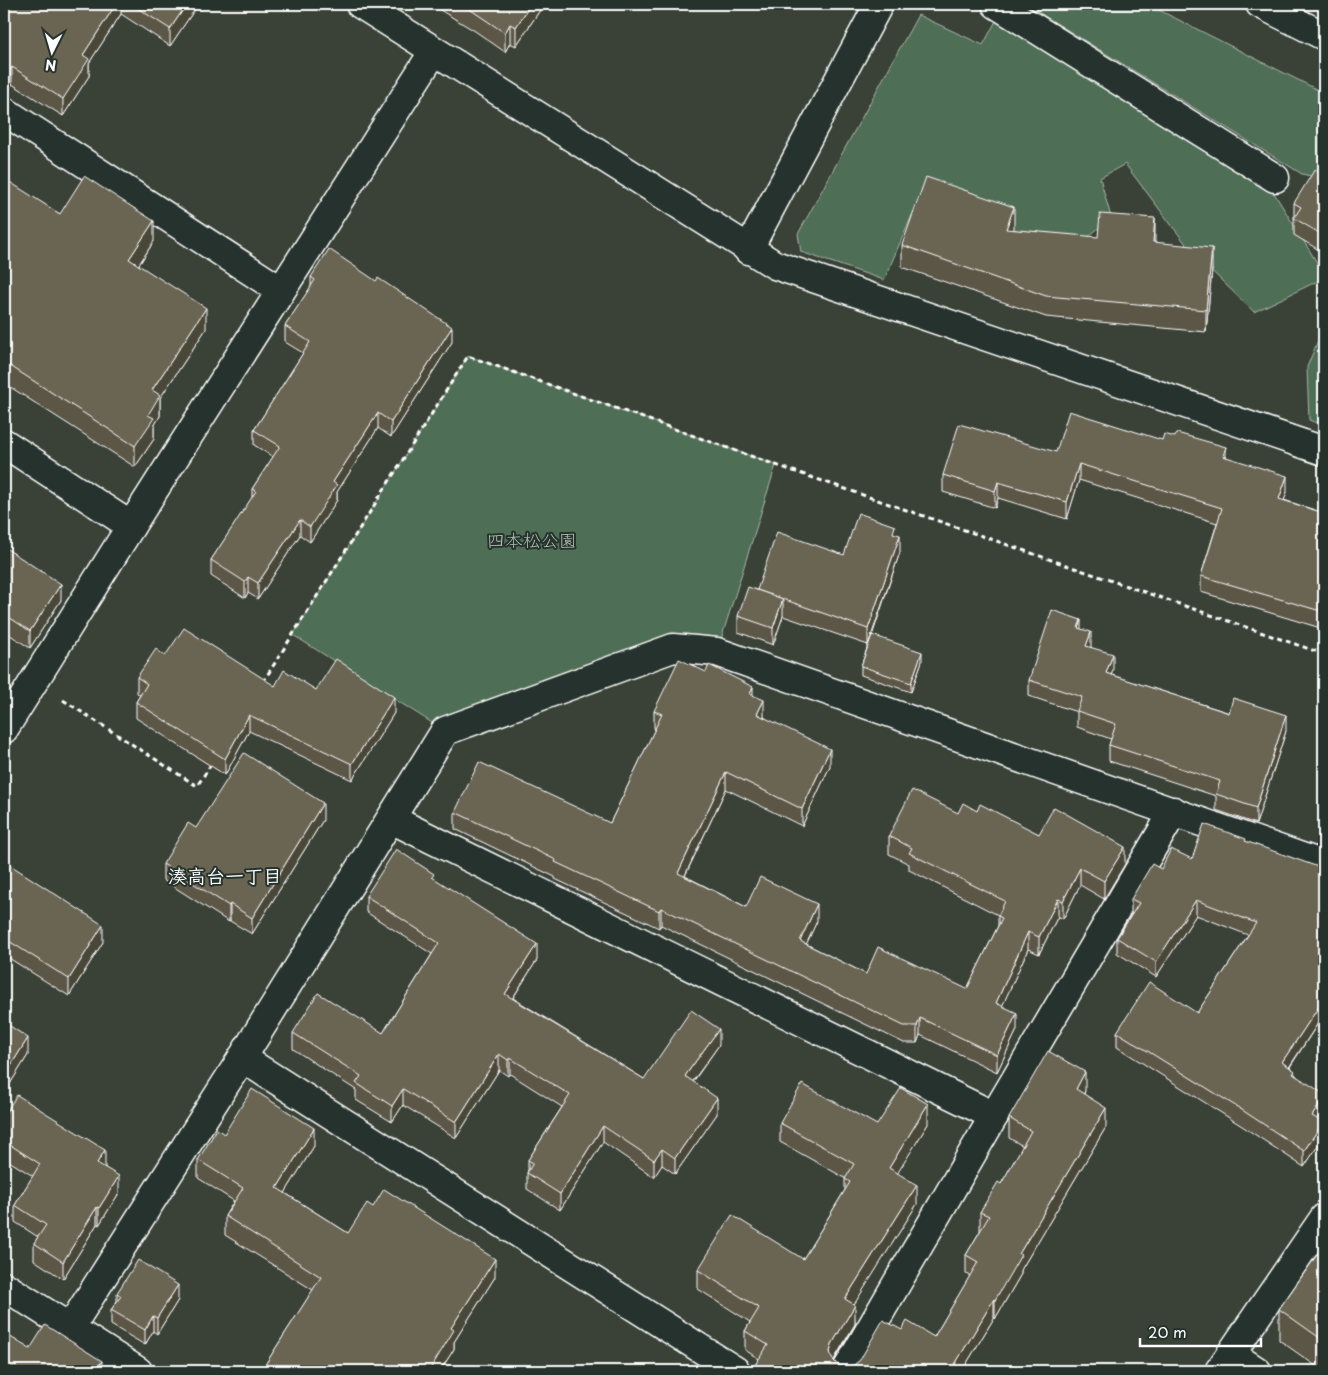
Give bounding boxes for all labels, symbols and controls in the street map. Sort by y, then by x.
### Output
north arrow [28,28,78,78]
text: N [44,55,57,76]
park label: 四本松公園 [487,526,577,553]
district label: 湊高台一丁目 [168,861,282,889]
scale bar [1140,1315,1262,1347]
text: 20 m [1148,1320,1187,1343]

